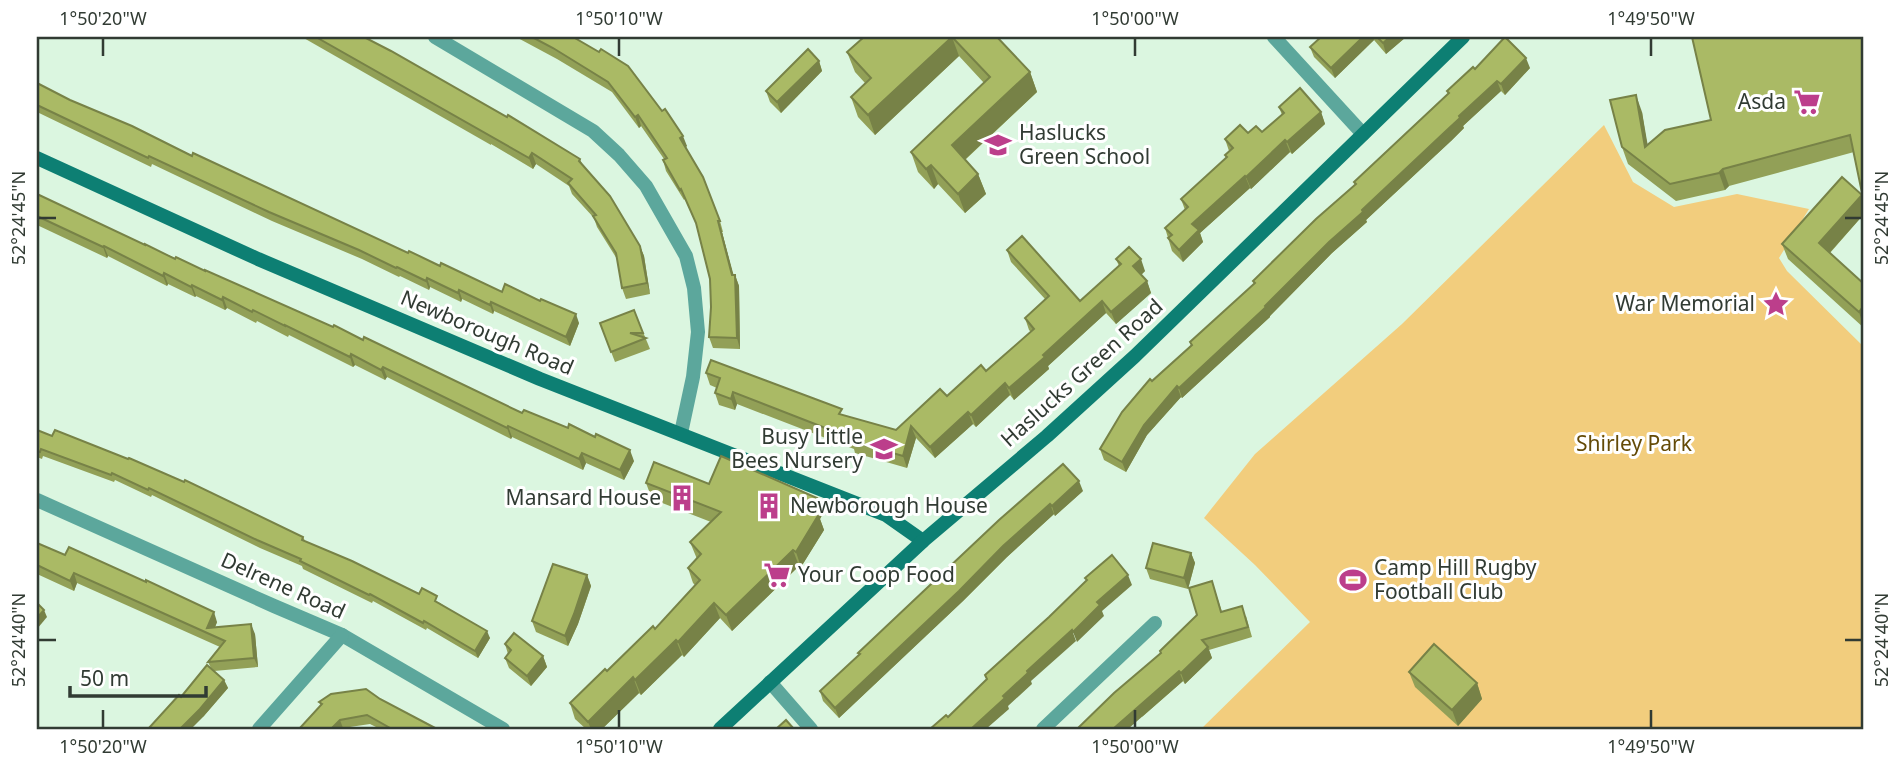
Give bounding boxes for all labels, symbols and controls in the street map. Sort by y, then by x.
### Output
text: 1°50'20"W [59,6,147,30]
text: 1°50'10"W [575,6,663,30]
text: 1°50'00"W [1091,6,1179,30]
text: 1°49'50"W [1607,6,1695,30]
place label: Asda [1738,87,1786,115]
supermarket icon: Asda [1792,87,1822,117]
place label: Haslucks Green School [1019,118,1150,170]
school or university icon: Haslucks Green School [983,130,1013,160]
text: 52°24'45"N [6,171,30,265]
text: 52°24'45"N [1869,171,1893,265]
street label: Newborough Road [397,283,578,381]
place label: War Memorial [1615,289,1755,317]
place icon: War Memorial [1761,289,1791,319]
street label: Haslucks Green Road [994,292,1168,453]
place label: Busy Little Bees Nursery [731,422,863,474]
park label: Shirley Park [1576,429,1693,457]
school or university icon: Busy Little Bees Nursery [869,434,899,464]
place label: Mansard House [506,483,661,511]
building icon: Mansard House [667,483,697,513]
building icon: Newborough House [754,491,784,521]
place label: Newborough House [790,491,988,519]
street label: Delrene Road [217,545,350,625]
place label: Camp Hill Rugby Football Club [1374,553,1537,605]
supermarket icon: Your Coop Food [762,560,792,590]
place label: Your Coop Food [798,560,955,588]
sports icon: Camp Hill Rugby Football Club [1338,565,1368,595]
text: 52°24'40"N [6,593,30,687]
text: 52°24'40"N [1869,593,1893,687]
scale bar [70,654,206,698]
text: 50 m [80,664,129,692]
text: 1°50'20"W [59,734,147,758]
text: 1°50'10"W [575,734,663,758]
text: 1°50'00"W [1091,734,1179,758]
text: 1°49'50"W [1607,734,1695,758]

